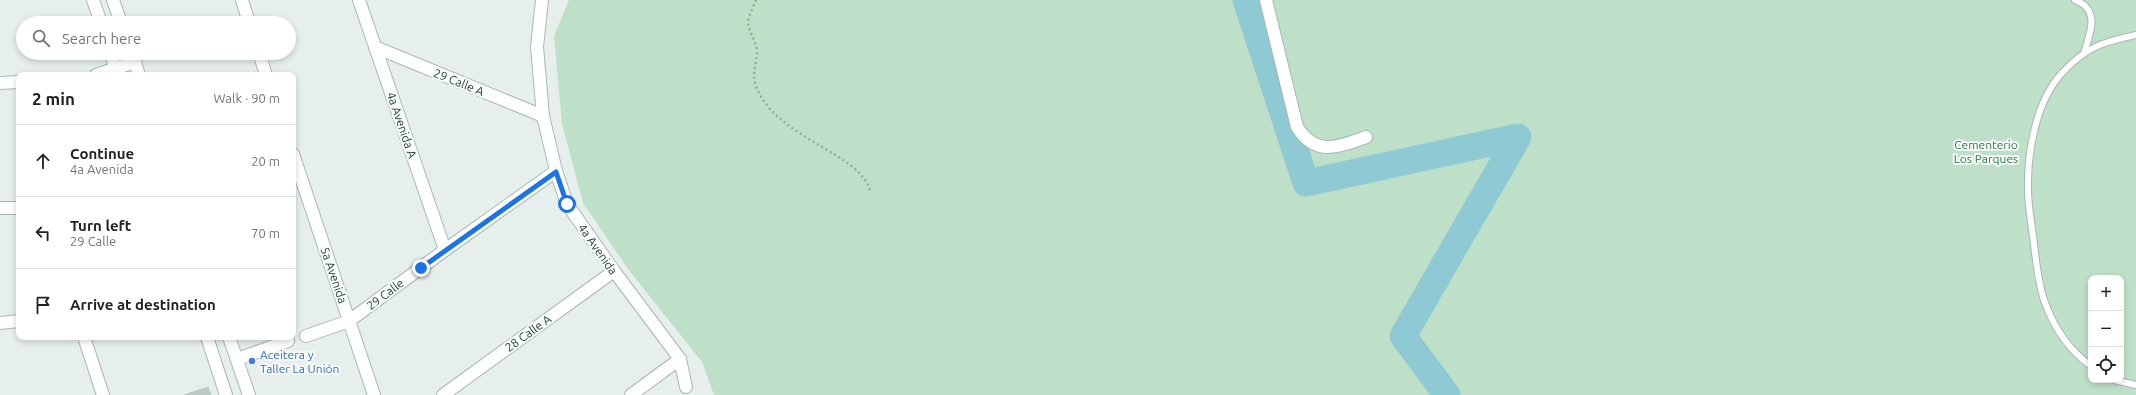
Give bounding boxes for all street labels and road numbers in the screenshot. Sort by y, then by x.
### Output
street label: 29 Calle A [432,66,486,98]
street label: 4a Avenida A [385,90,419,160]
street label: 4a Avenida [576,221,620,277]
street label: 5a Avenida [318,245,350,305]
street label: 29 Calle [364,276,406,312]
street label: 28 Calle A [503,312,554,354]

